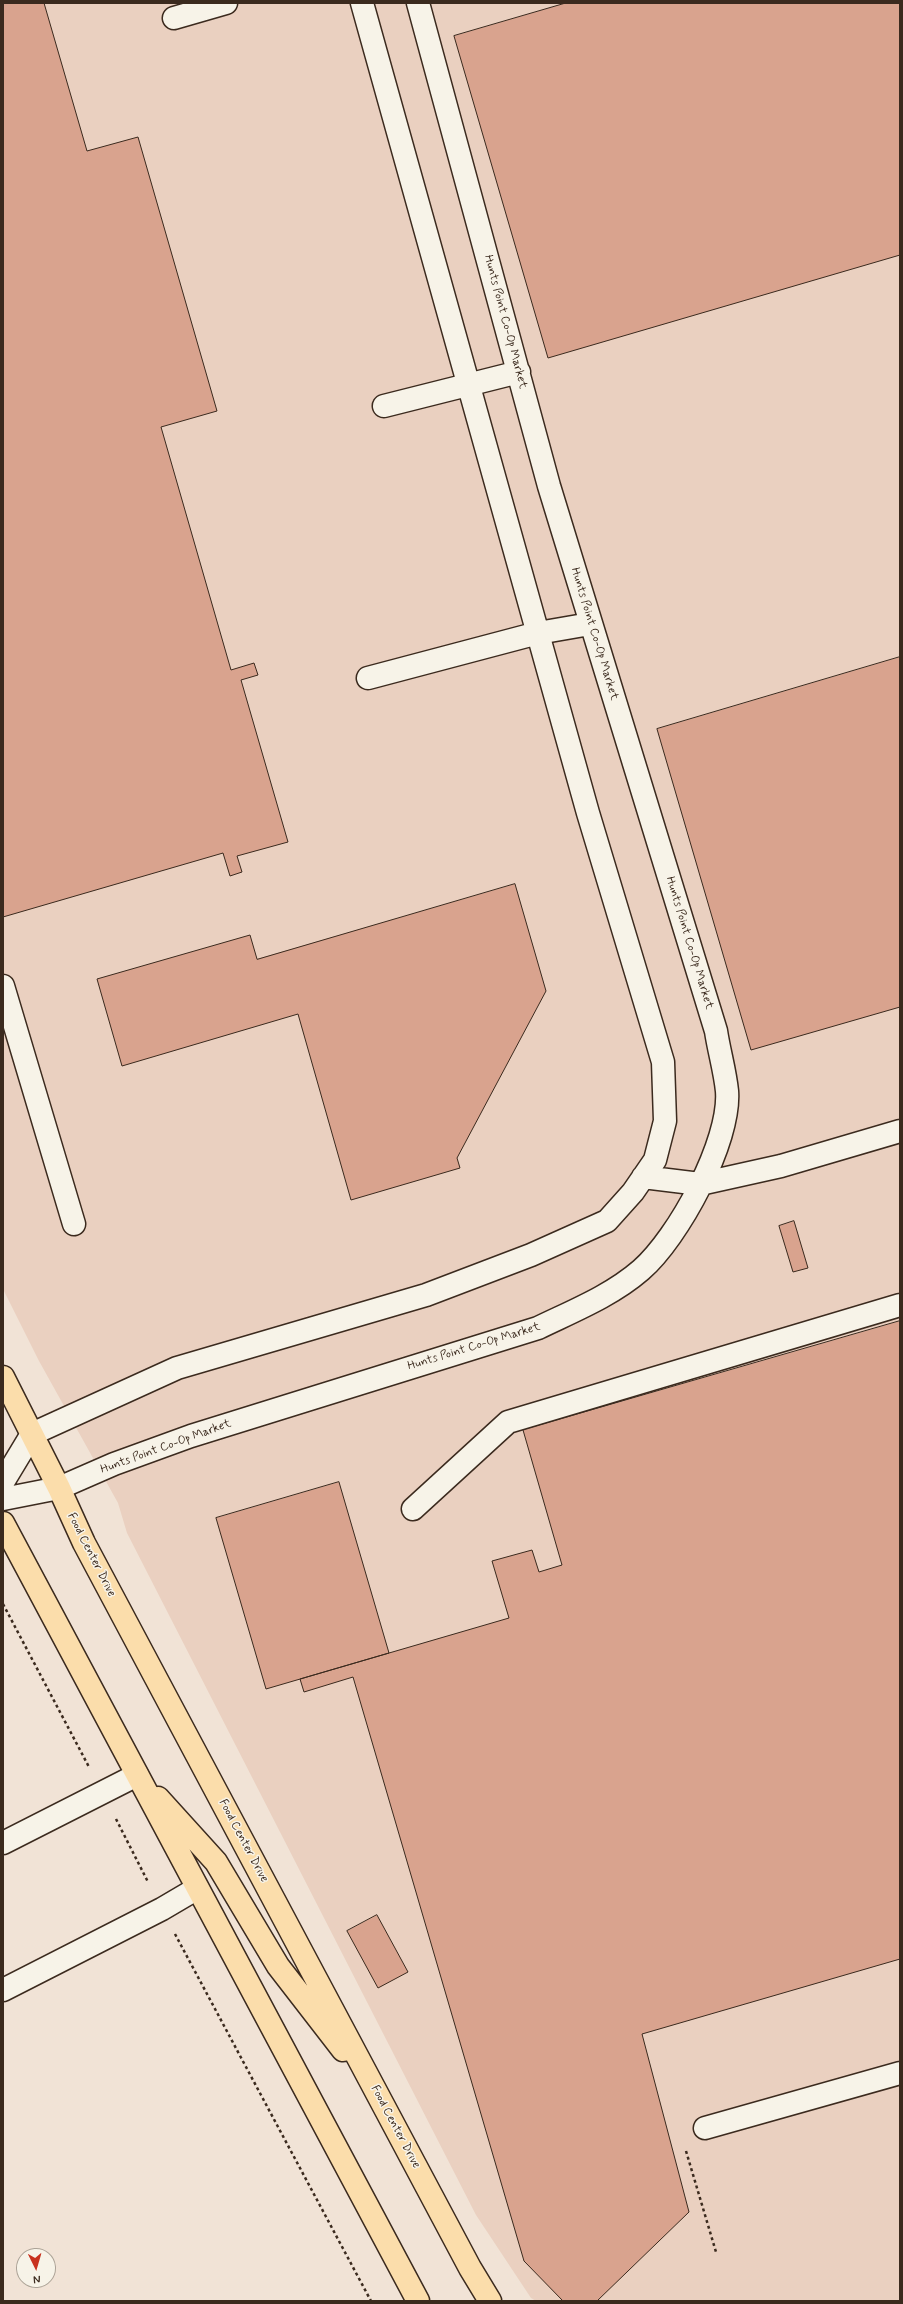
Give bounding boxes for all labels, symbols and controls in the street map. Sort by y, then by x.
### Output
street label: Hunts Point Co-Op Market [480,254,530,390]
street label: Hunts Point Co-Op Market [567,566,621,702]
street label: Hunts Point Co-Op Market [662,875,716,1011]
street label: Hunts Point Co-Op Market [406,1320,542,1374]
street label: Hunts Point Co-Op Market [99,1417,233,1477]
street label: Food Center Drive [64,1511,118,1599]
street label: Food Center Drive [215,1797,271,1885]
street label: Food Center Drive [367,2083,423,2171]
north arrow [16,2248,56,2288]
text: N [33,2272,41,2286]

